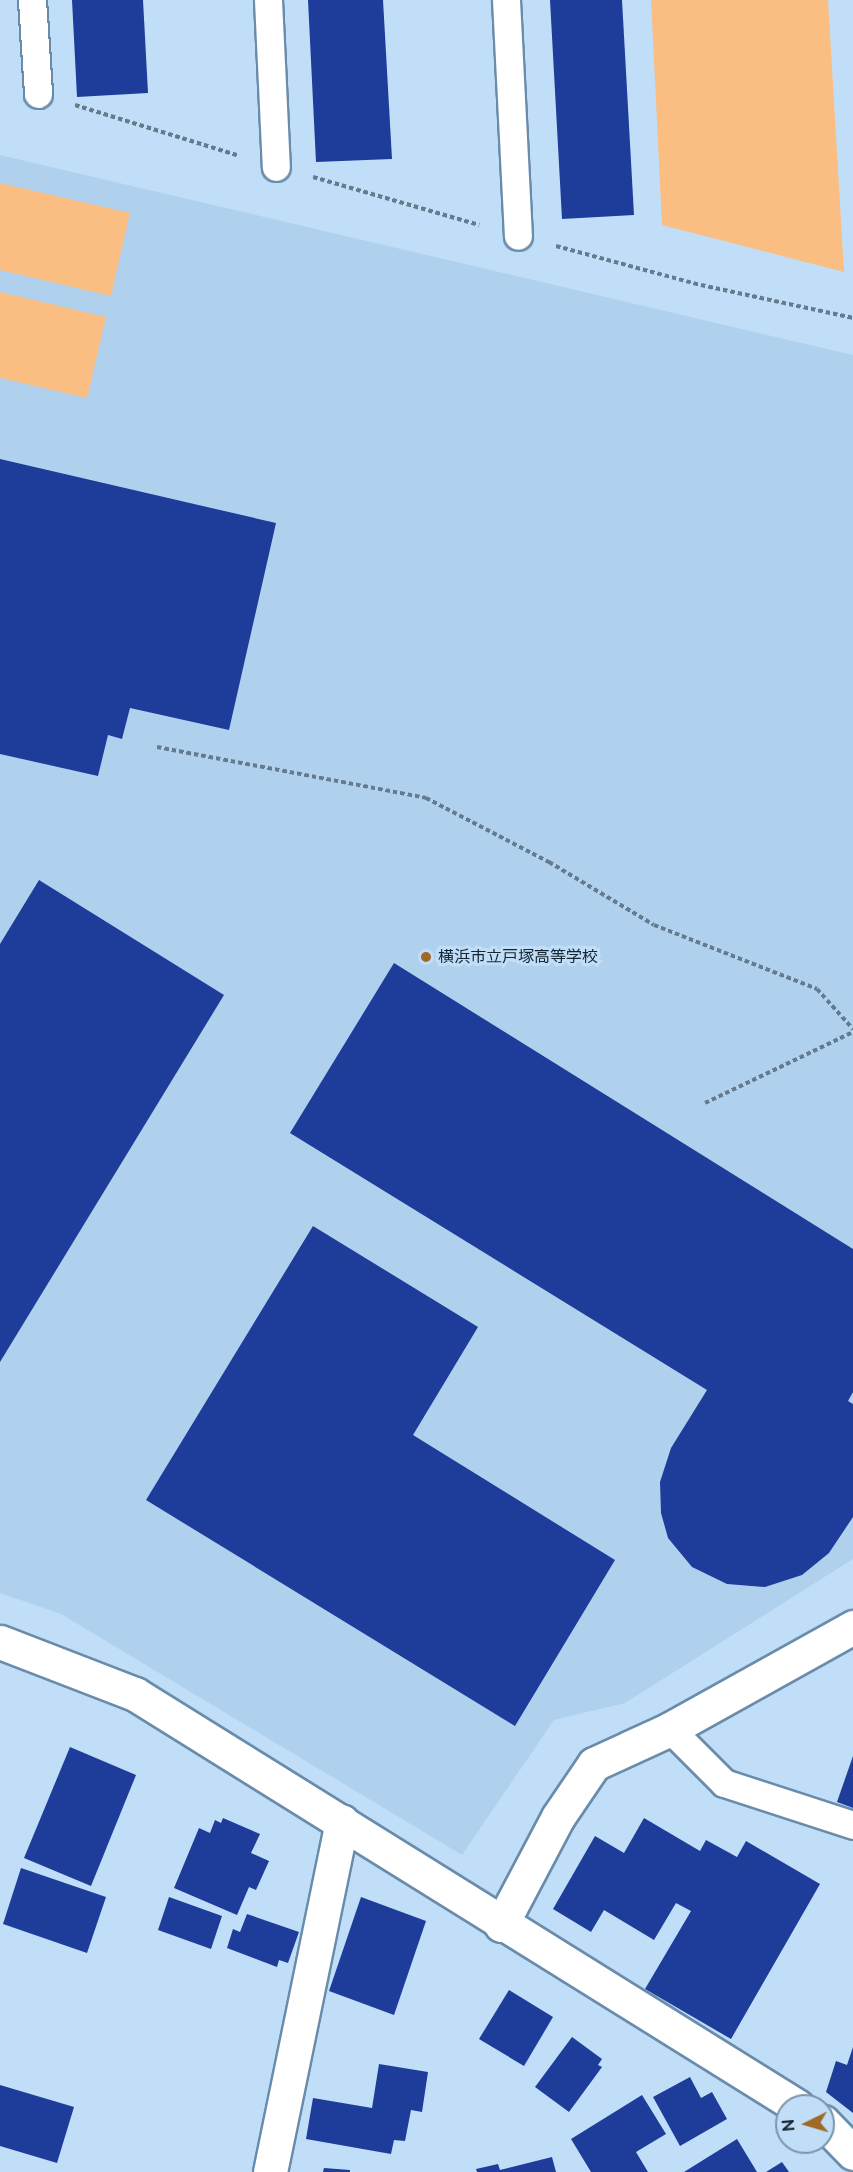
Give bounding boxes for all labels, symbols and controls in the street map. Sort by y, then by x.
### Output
place label: 横浜市立戸塚高等学校 [438,947,598,967]
marker: 横浜市立戸塚高等学校 [419,950,433,964]
north arrow [775,2094,835,2154]
text: N [779,2119,799,2132]

